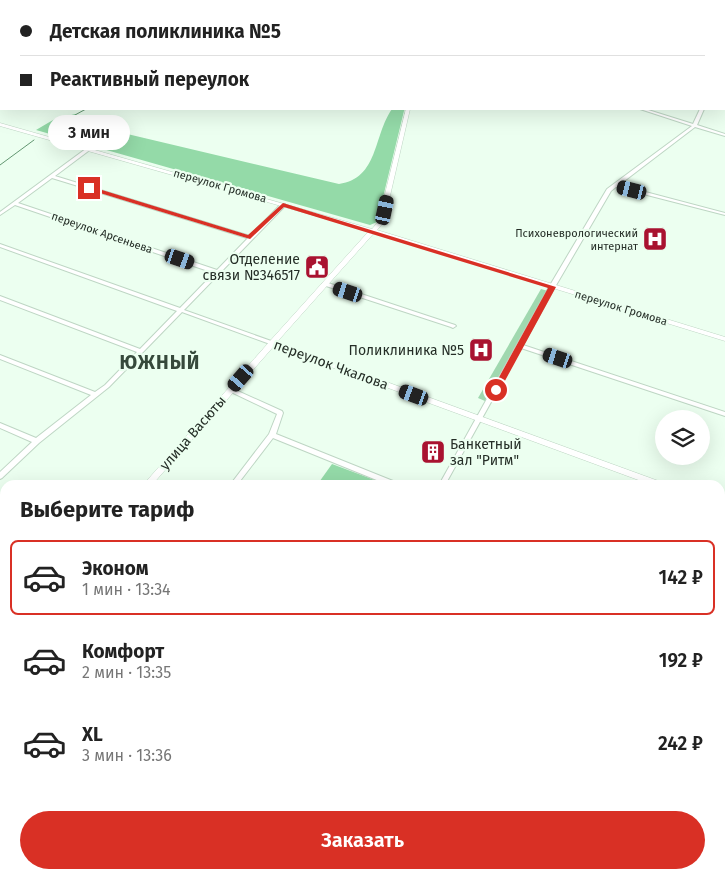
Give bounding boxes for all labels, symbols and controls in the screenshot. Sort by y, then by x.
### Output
text: Детская поликлиника №5 [50,20,281,43]
text: Реактивный переулок [50,68,249,91]
callout: 3 мин [48,116,130,150]
text: 3 мин [68,123,110,142]
street label: переулок Громова [172,167,268,205]
route end [78,177,100,199]
car [615,179,648,201]
car [374,194,395,226]
street label: переулок Арсеньева [50,210,154,256]
hospital icon: Психоневрологический интернат [642,226,668,252]
place label: Психоневрологический интернат [515,227,638,253]
car [163,247,196,271]
place label: Отделение связи №346517 [203,251,300,284]
public building icon: Отделение связи №346517 [304,254,330,280]
car [331,280,364,304]
street label: переулок Громова [573,288,669,328]
street label: переулок Чкалова [271,336,391,394]
hospital icon: Поликлиника №5 [468,337,494,363]
place label: Поликлиника №5 [349,342,464,359]
car [541,346,574,370]
district label: ЮЖНЫЙ [120,350,200,374]
car [225,362,256,394]
route start [485,379,507,401]
car [397,383,430,407]
street label: улица Васюты [156,392,230,474]
map controls [655,410,710,465]
button: layers [655,410,710,465]
place label: Банкетный зал "Ритм" [450,436,522,469]
building icon: Банкетный зал "Ритм" [420,439,446,465]
text: Выберите тариф [20,496,195,523]
icon: car [22,555,67,600]
text: Эконом [82,557,149,580]
text: 142 ₽ [659,566,703,589]
text: 1 мин · 13:34 [82,580,171,599]
icon: car [22,638,67,683]
text: Комфорт [82,640,164,663]
text: 192 ₽ [659,649,703,672]
text: 2 мин · 13:35 [82,663,171,682]
icon: car [22,721,67,766]
text: XL [82,723,103,746]
text: 242 ₽ [658,732,703,755]
text: 3 мин · 13:36 [82,746,172,765]
button: Заказать [20,811,705,869]

